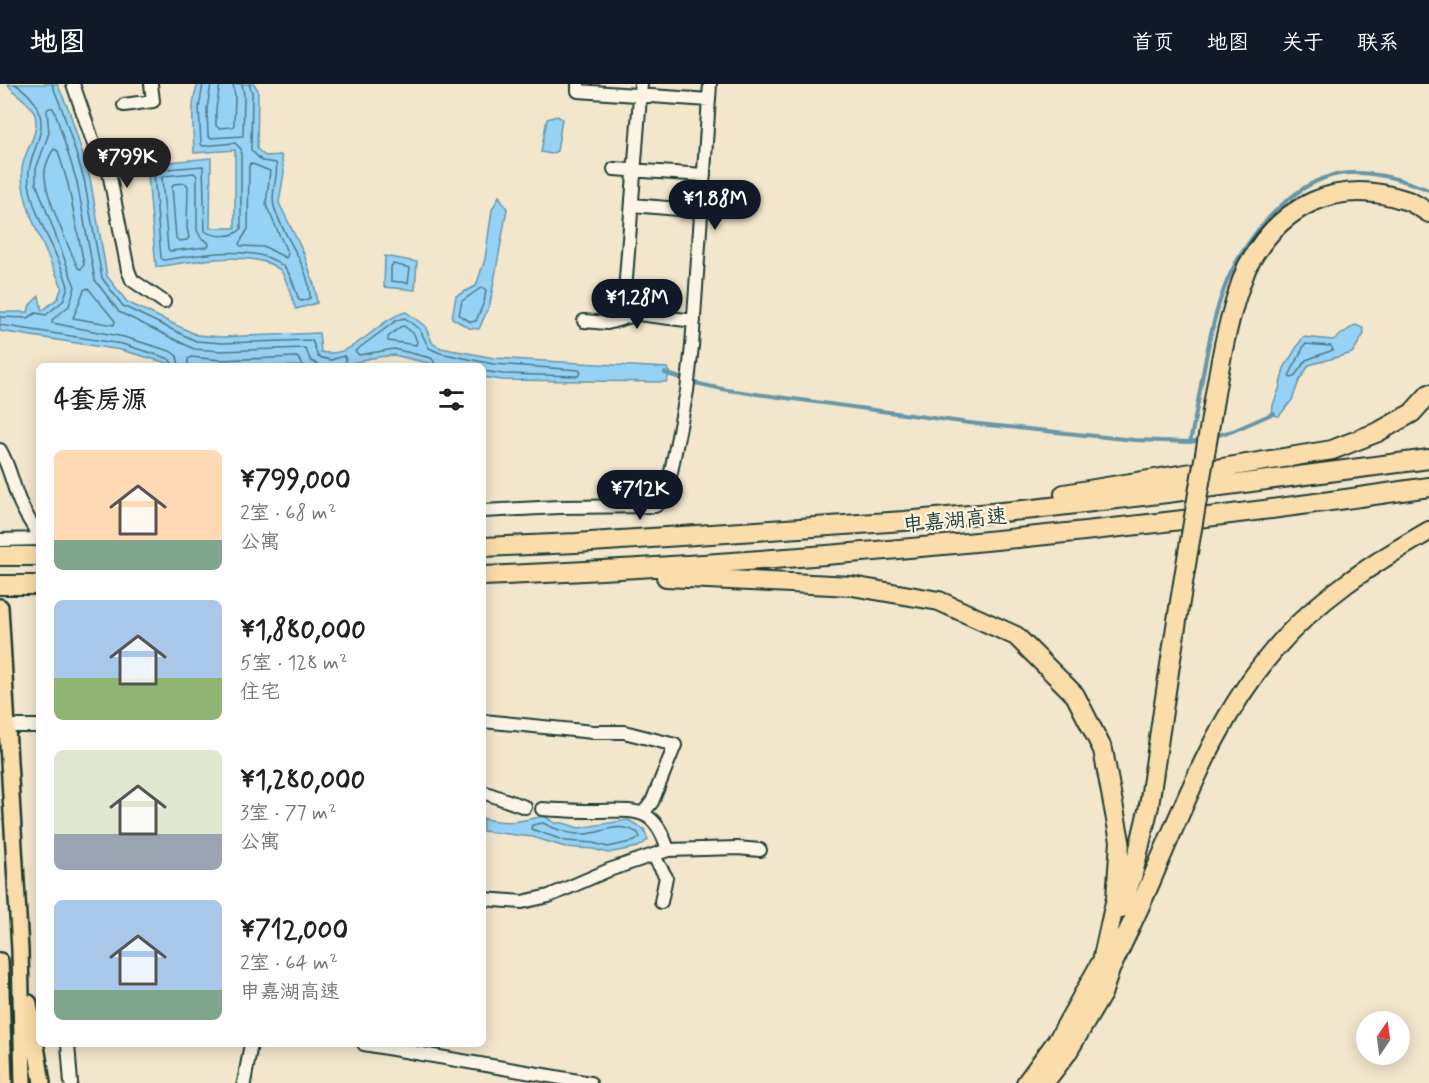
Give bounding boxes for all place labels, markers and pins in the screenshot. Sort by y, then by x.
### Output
pin: ¥799K [85,138,169,189]
pin: ¥1.88M [666,180,764,231]
pin: ¥1.28M [588,279,686,330]
pin: ¥712K [598,470,682,521]

